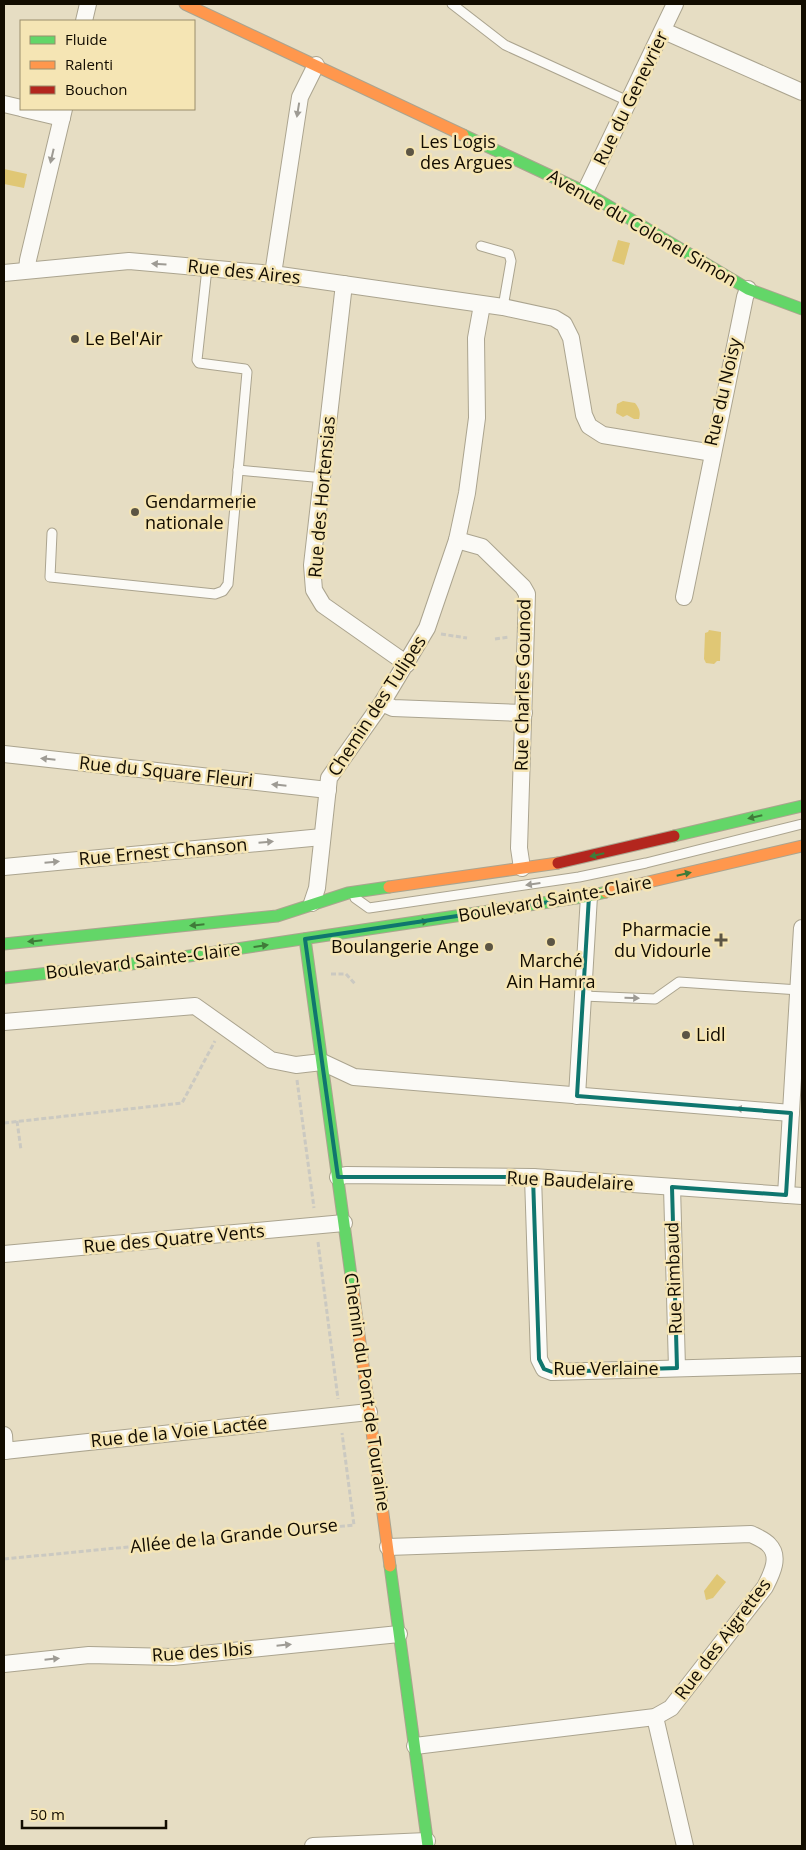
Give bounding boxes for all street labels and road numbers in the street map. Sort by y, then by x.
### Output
street label: Rue du Genevrier [587,26,673,169]
street label: Avenue du Colonel Simon [543,163,742,291]
street label: Rue des Aires [187,253,302,289]
street label: Rue du Noisy [698,334,746,448]
street label: Rue des Hortensias [302,415,340,579]
street label: Rue Charles Gounod [508,599,536,771]
street label: Chemin des Tulipes [322,630,431,781]
street label: Rue du Square Fleuri [78,750,254,792]
street label: Rue Ernest Chanson [78,832,248,870]
street label: Boulevard Sainte-Claire [456,869,653,927]
street label: Boulevard Sainte-Claire [44,936,242,984]
street label: Rue Baudelaire [506,1165,634,1195]
street label: Rue des Quatre Vents [82,1218,266,1258]
street label: Rue Rimbaud [659,1221,687,1335]
street label: Chemin du Pont de Touraine [339,1271,397,1513]
street label: Rue Verlaine [553,1356,659,1380]
street label: Rue de la Voie Lactée [89,1410,268,1452]
street label: Allée de la Grande Ourse [129,1512,339,1558]
street label: Rue des Aigrettes [669,1573,776,1704]
street label: Rue des Ibis [151,1636,253,1666]

